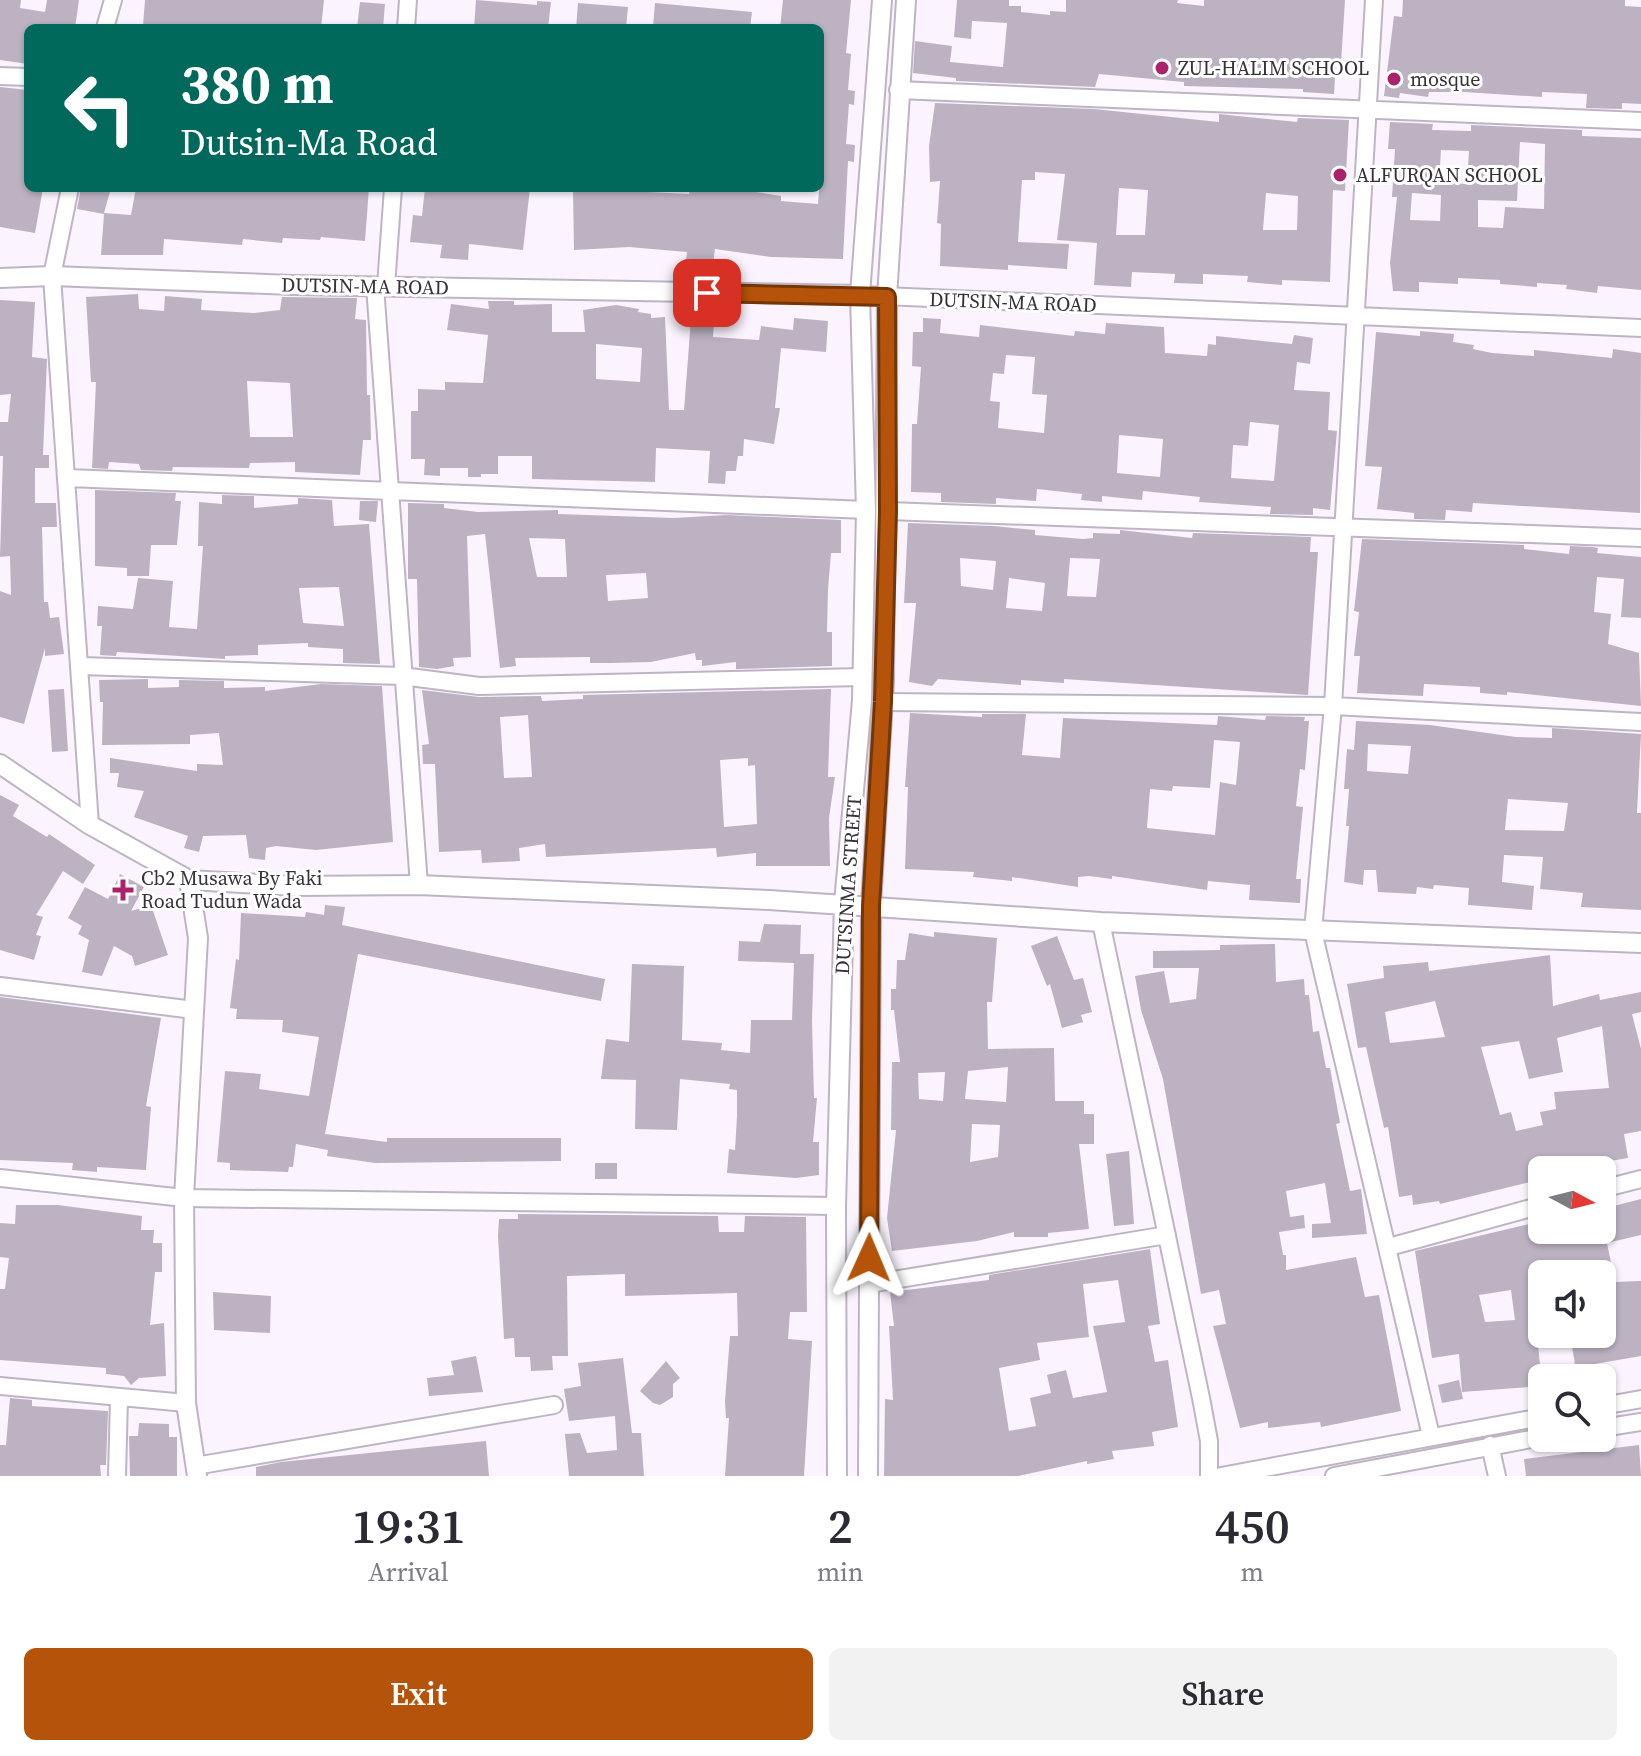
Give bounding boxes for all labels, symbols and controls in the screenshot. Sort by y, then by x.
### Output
text: 380 m [180,45,334,122]
place label: ZUL-HALIM SCHOOL [1178,54,1370,82]
icon: left [48,56,152,160]
marker: ZUL-HALIM SCHOOL [1153,59,1171,77]
place label: mosque [1410,65,1480,93]
marker: mosque [1385,70,1403,88]
text: Dutsin-Ma Road [180,118,437,167]
place label: ALFURQAN SCHOOL [1356,161,1543,189]
marker: ALFURQAN SCHOOL [1331,166,1349,184]
pin [673,259,741,327]
street label: DUTSIN-MA ROAD [281,271,449,301]
icon: arrive [685,271,729,315]
street label: DUTSIN-MA ROAD [929,285,1097,319]
street label: DUTSINMA STREET [828,794,868,976]
place label: Cb2 Musawa By Faki Road Tudun Wada [141,864,323,915]
marker: Cb2 Musawa By Faki Road Tudun Wada [112,879,134,901]
north arrow [1528,1156,1616,1244]
map controls [1528,1156,1616,1452]
position arrow [827,1216,911,1300]
button: sound [1528,1260,1616,1348]
button: search [1528,1364,1616,1452]
text: 19:31 [351,1493,465,1559]
text: 2 [828,1493,853,1559]
text: 450 [1215,1493,1290,1559]
text: Arrival [368,1554,449,1590]
text: min [817,1554,864,1590]
text: m [1241,1554,1264,1590]
button: Exit [24,1648,813,1740]
button: Share [829,1648,1617,1740]

